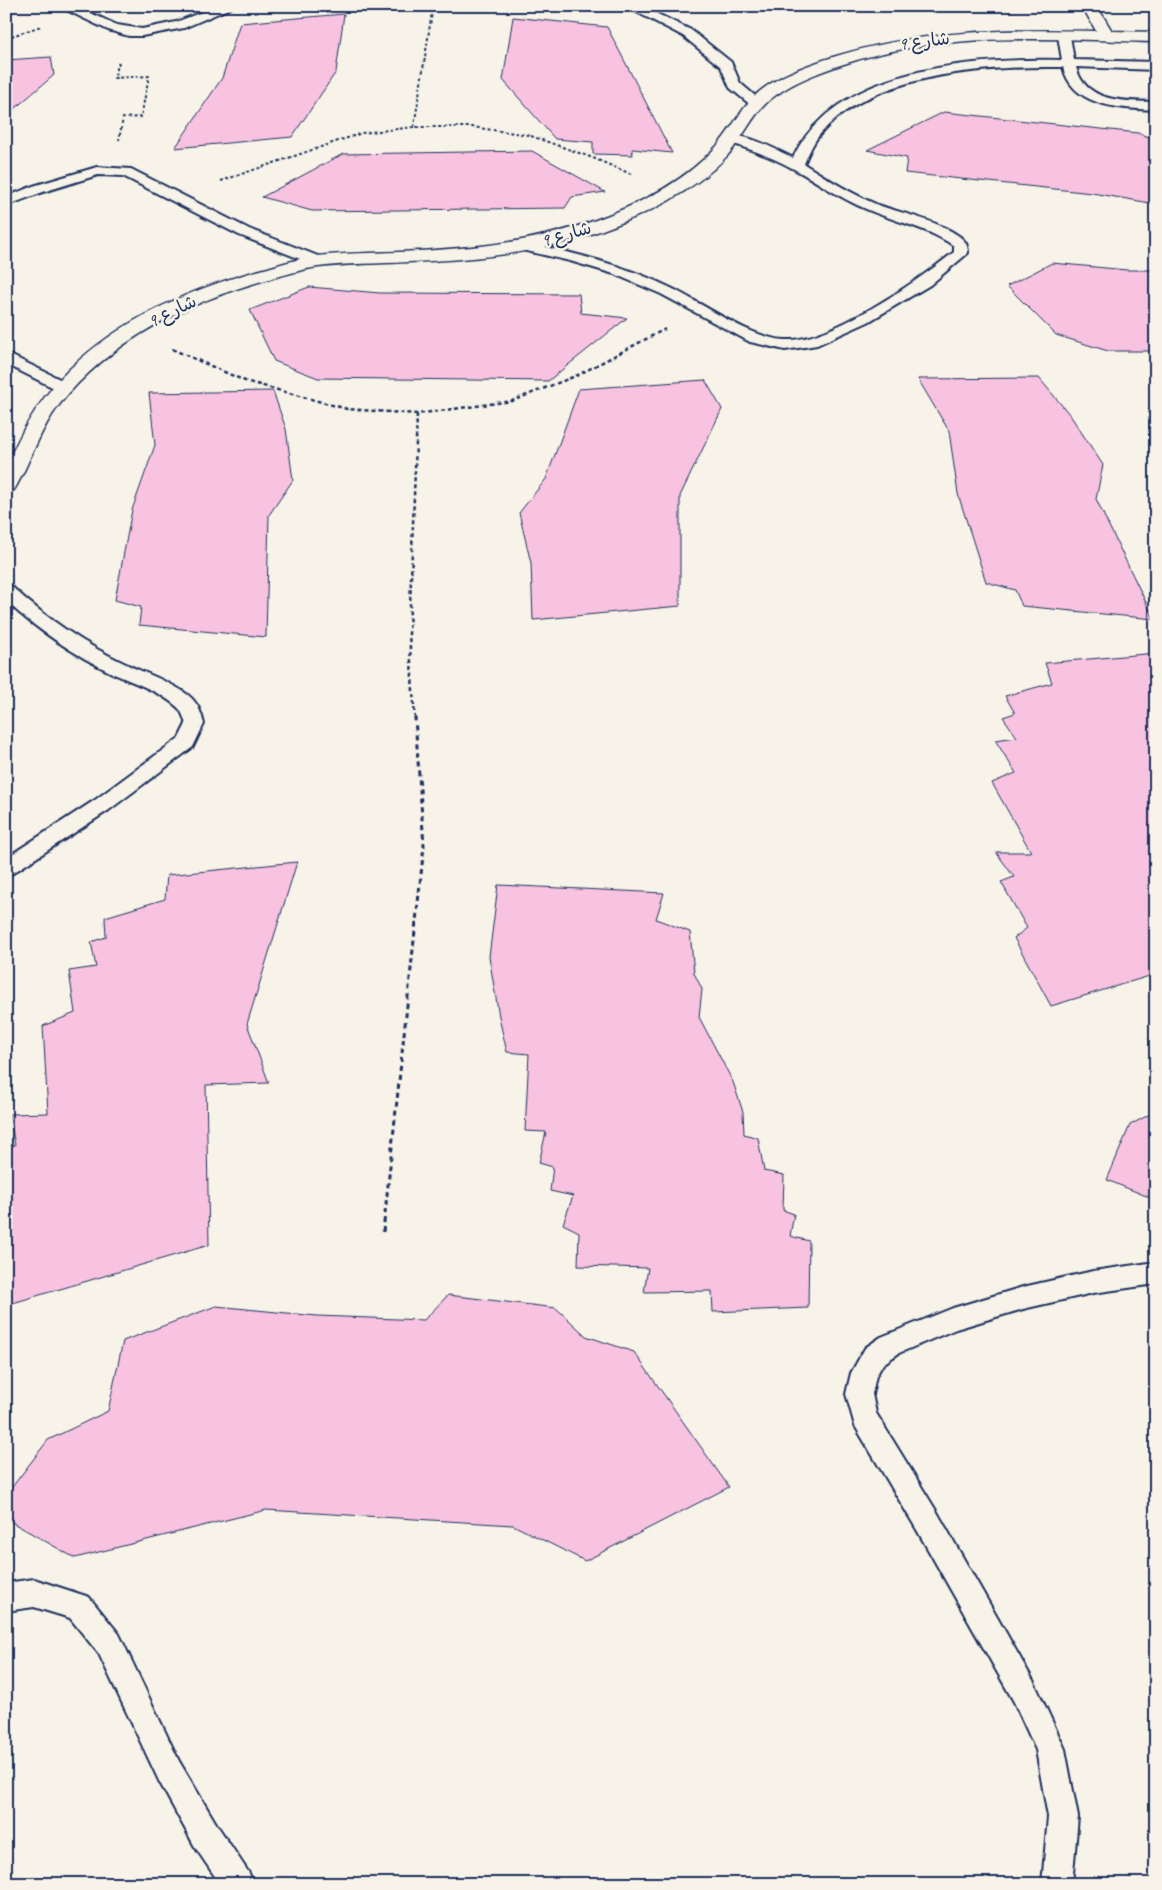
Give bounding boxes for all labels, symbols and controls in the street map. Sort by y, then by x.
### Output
street label: شارع 9 [897,27,951,56]
street label: شارع 9 [538,216,594,253]
street label: شارع 9 [144,290,200,333]

